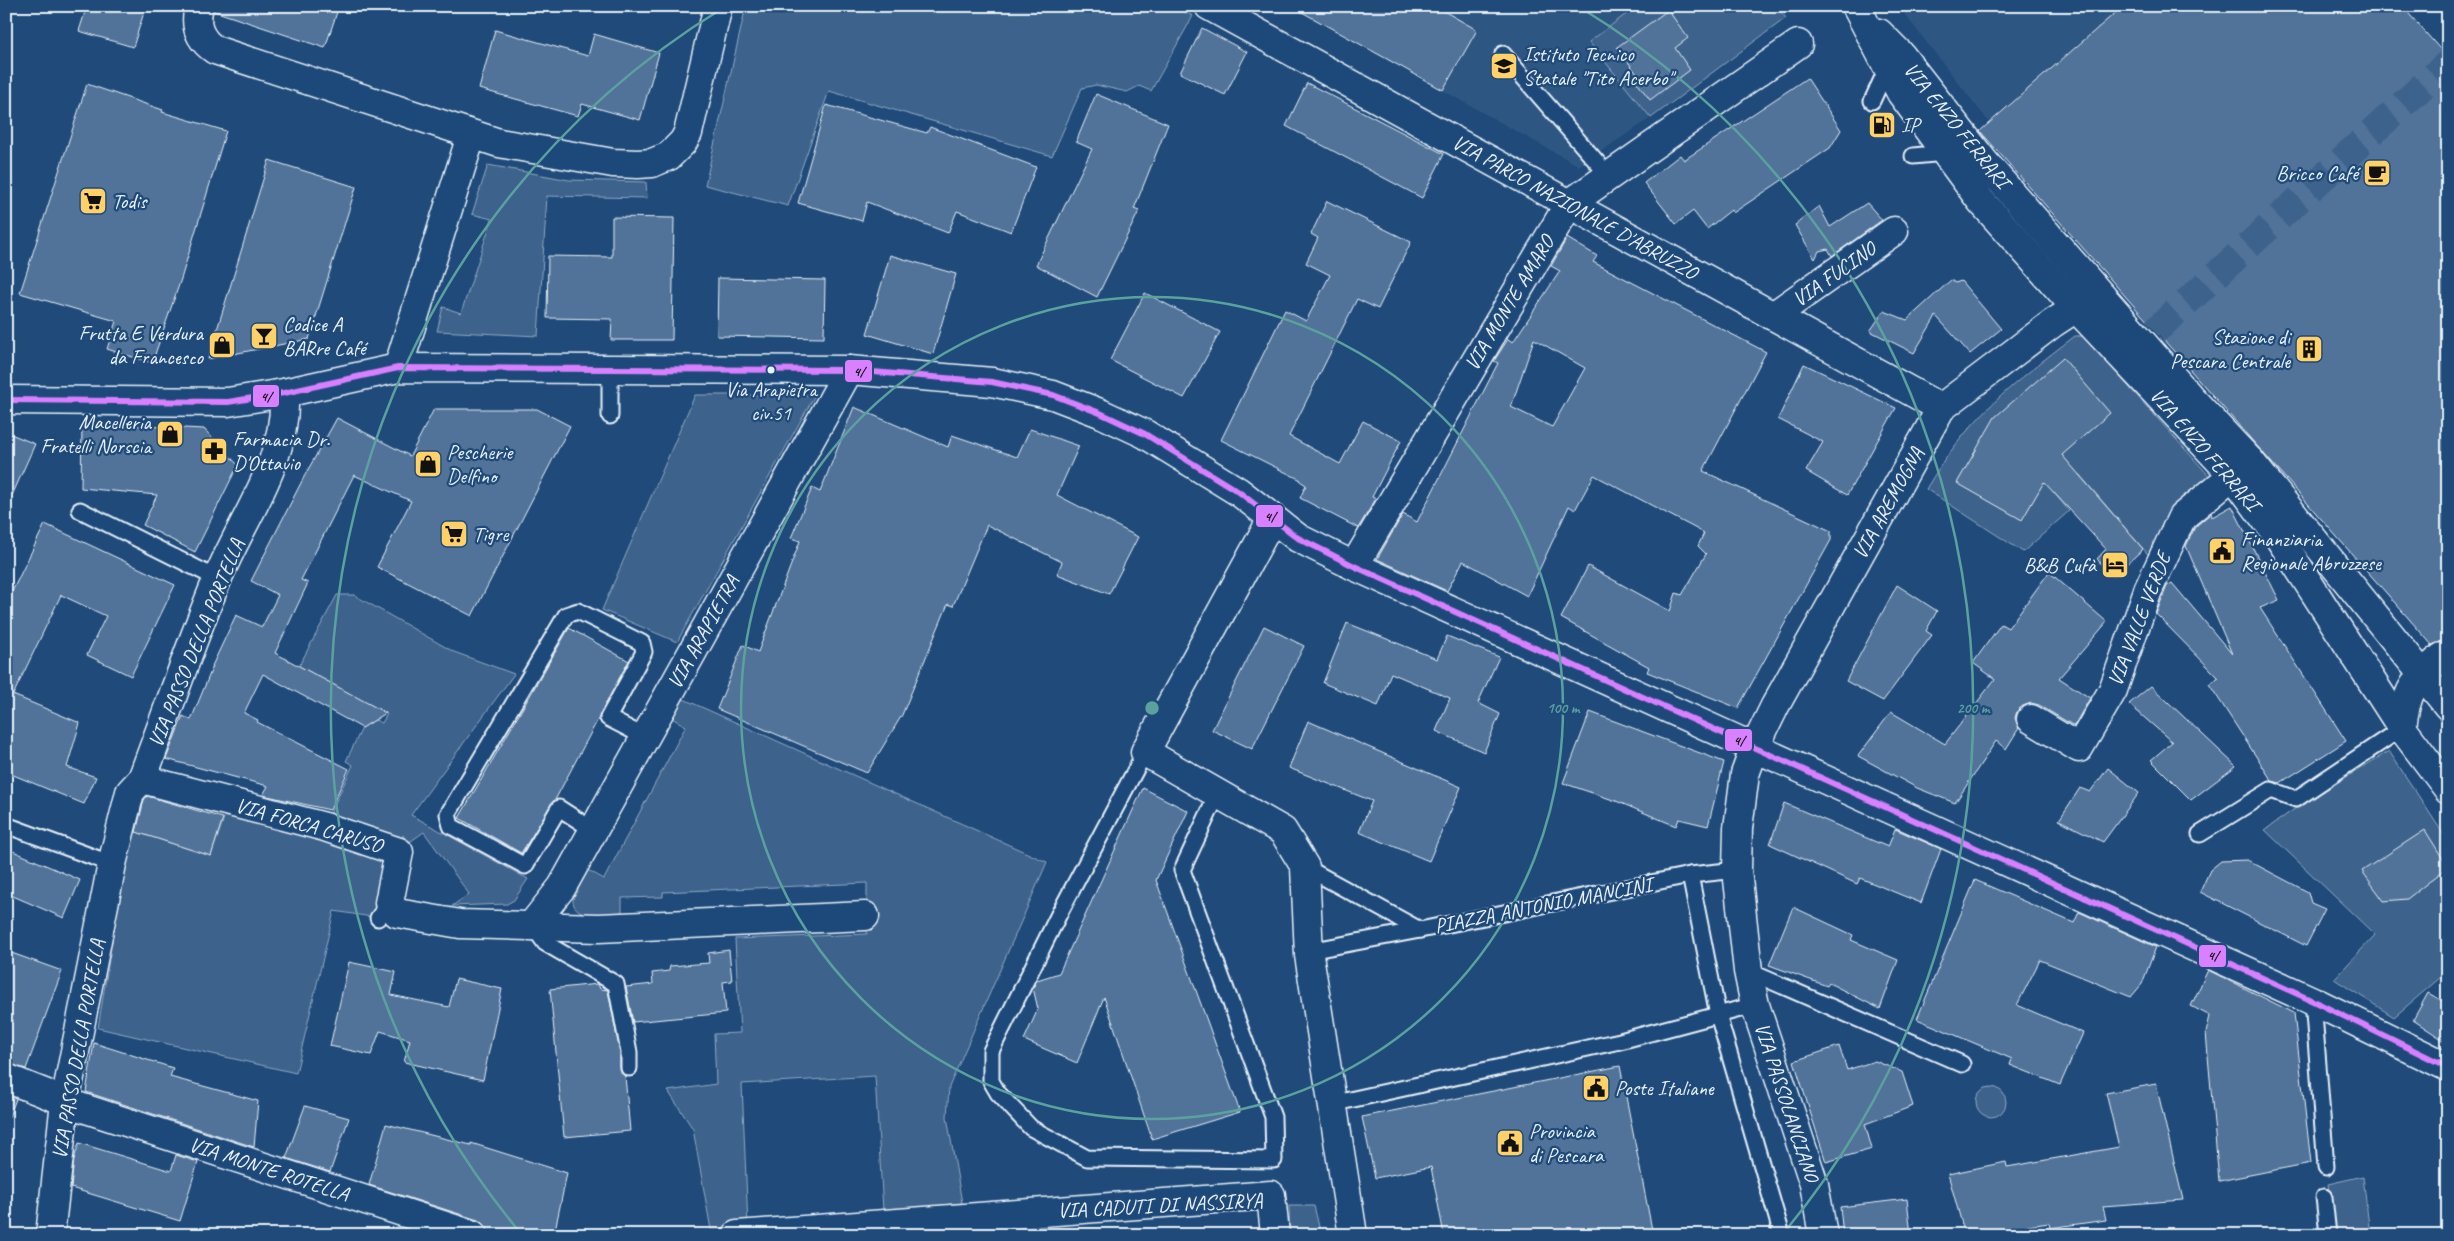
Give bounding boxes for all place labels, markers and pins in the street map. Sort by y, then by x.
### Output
place label: Istituto Tecnico Statale "Tito Acerbo" [1523,41,1676,91]
school or university icon: Istituto Tecnico Statale "Tito Acerbo" [1489,51,1519,81]
fuel station icon: IP [1867,110,1897,140]
place label: IP [1901,112,1922,138]
cafe icon: Bricco Café [2362,158,2392,188]
place label: Bricco Café [2276,160,2361,186]
supermarket icon: Todis [78,186,108,216]
place label: Todis [112,188,148,214]
place label: Codice A BARre Café [283,311,369,361]
place label: Frutta E Verdura da Francesco [79,320,205,370]
bar icon: Codice A BARre Café [249,321,279,351]
place label: Stazione di Pescara Centrale [2170,324,2293,374]
shop icon: Frutta E Verdura da Francesco [207,330,237,360]
building icon: Stazione di Pescara Centrale [2294,334,2324,364]
marker: Via Arapietra civ.51 [766,365,776,375]
place label: Via Arapietra civ.51 [725,377,819,426]
place label: Macelleria Fratelli Norscia [40,409,153,459]
shop icon: Macelleria Fratelli Norscia [155,419,185,449]
place label: Farmacia Dr. D'Ottavio [233,426,331,476]
pharmacy icon: Farmacia Dr. D'Ottavio [199,436,229,466]
place label: Pescherie Delfino [447,439,515,489]
shop icon: Pescherie Delfino [413,449,443,479]
supermarket icon: Tigre [439,519,469,549]
place label: Tigre [473,521,510,547]
place label: Finanziaria Regionale Abruzzese [2241,526,2382,576]
public building icon: Finanziaria Regionale Abruzzese [2207,536,2237,566]
hotel icon: B&B Cufà [2100,550,2130,580]
place label: B&B Cufà [2024,552,2098,578]
centre of rings [1143,699,1161,717]
public building icon: Poste Italiane [1581,1073,1611,1103]
place label: Poste Italiane [1615,1075,1715,1101]
place label: Provincia di Pescara [1529,1118,1605,1168]
public building icon: Provincia di Pescara [1495,1128,1525,1158]

